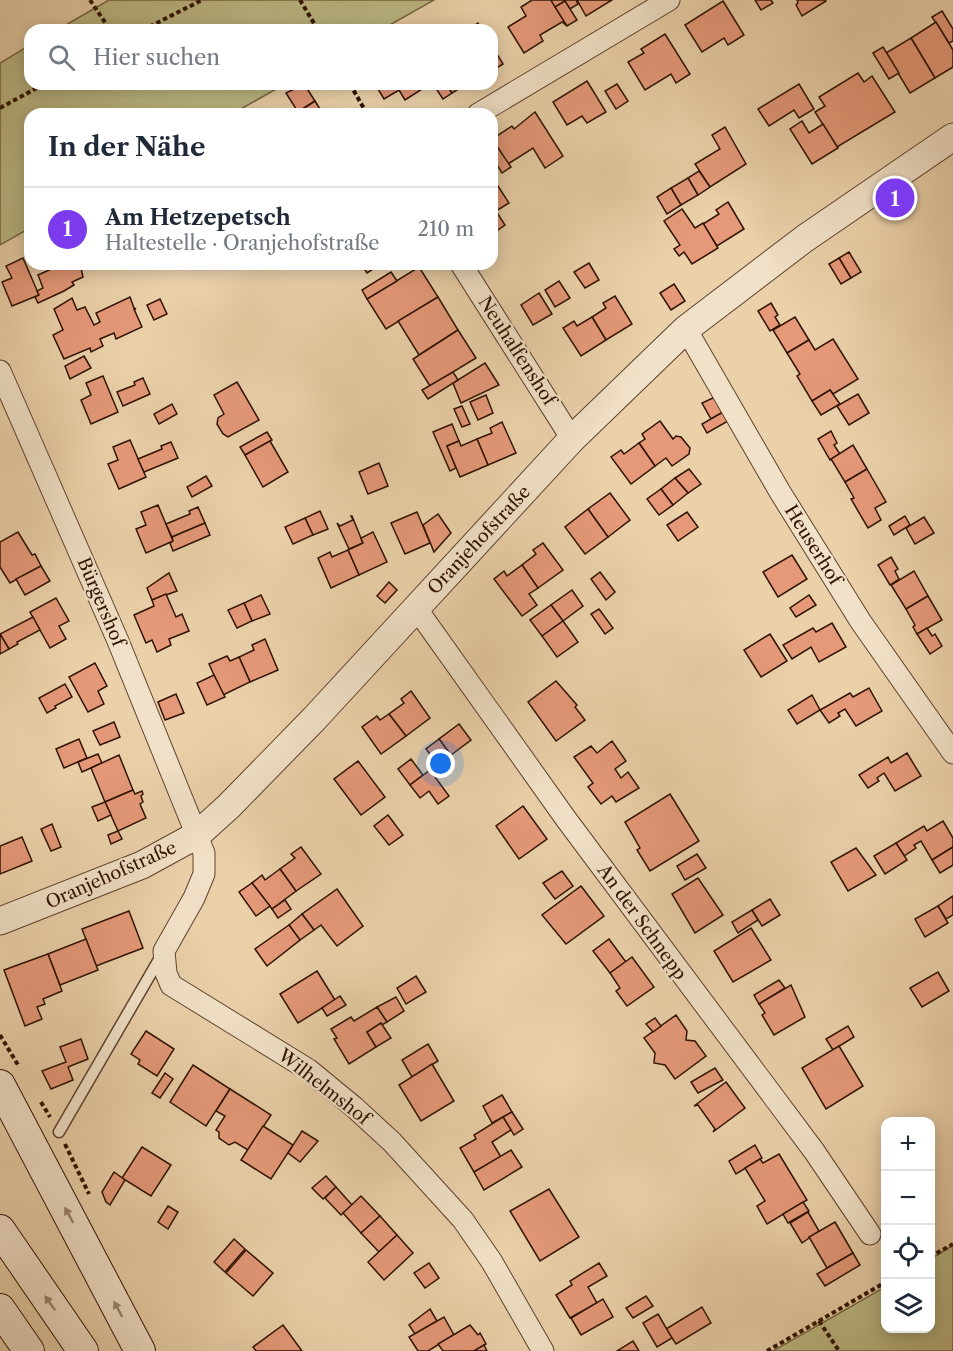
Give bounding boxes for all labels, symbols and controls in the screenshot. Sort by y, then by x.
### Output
search box [24,24,498,90]
icon: search [45,41,78,74]
text: Hier suchen [93,44,220,71]
text: In der Nähe [48,131,205,163]
pin: 1 [876,176,914,220]
text: Am Hetzepetsch [105,204,291,231]
text: 1 [63,217,72,241]
text: 210 m [417,217,474,241]
text: Haltestelle · Oranjehofstraße [105,231,379,255]
street label: Neuhalfenshof [474,292,562,412]
street label: Oranjehofstraße [423,481,535,599]
street label: Heuserhof [780,501,848,591]
street label: Bürgershof [72,554,131,652]
your location [426,749,455,778]
street label: Oranjehofstraße [42,836,180,914]
street label: An der Schnepp [592,859,691,984]
street label: Wilhelmshof [273,1044,376,1131]
map controls [881,1117,935,1333]
button: + [881,1117,935,1171]
button: − [881,1171,935,1225]
one-way arrow [64,1206,74,1223]
button: locate [881,1225,935,1279]
button: layers [881,1279,935,1333]
one-way arrow [45,1295,56,1311]
one-way arrow [113,1300,123,1317]

